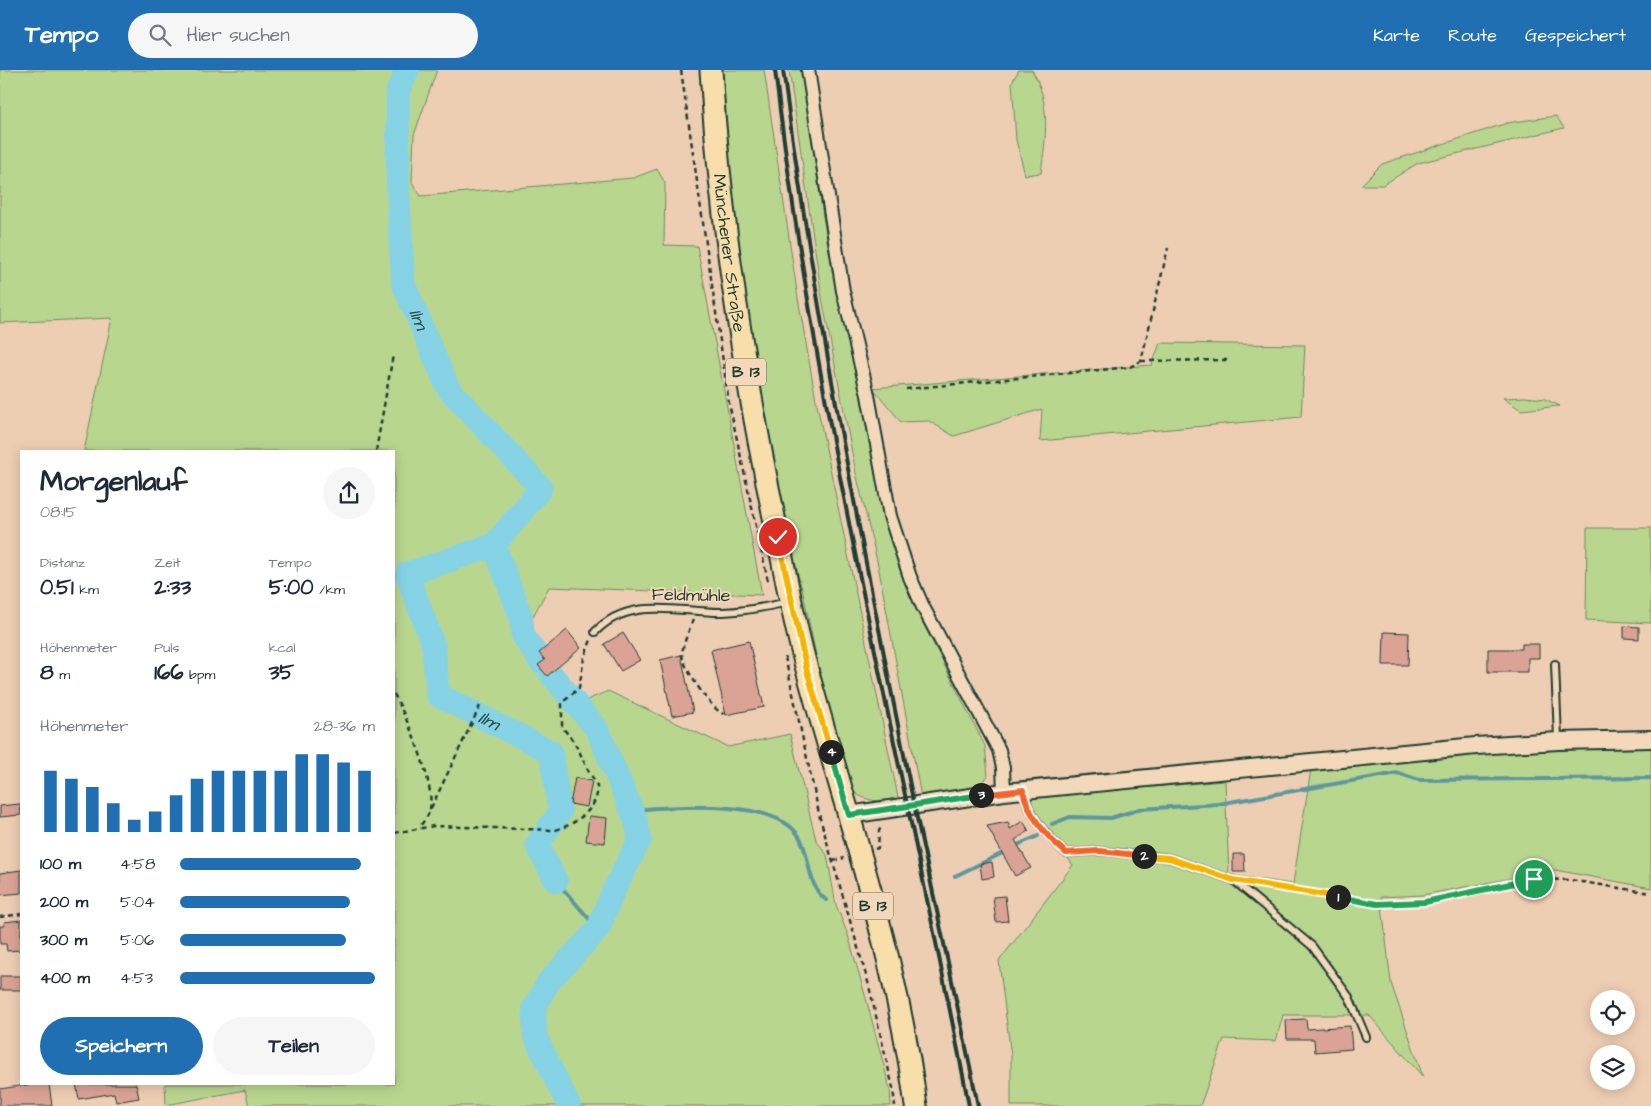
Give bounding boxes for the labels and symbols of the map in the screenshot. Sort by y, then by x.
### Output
street label: Münchener Straße [707,173,752,334]
water label: Ilm [402,304,436,336]
road number: B 13 [726,358,766,386]
pin [757,516,799,558]
street label: Feldmühle [651,582,731,608]
water label: Ilm [474,704,506,738]
pin: 4 [818,740,844,764]
pin: 3 [968,782,994,808]
pin: 2 [1132,844,1156,868]
pin [1513,858,1555,900]
pin: 1 [1326,884,1350,910]
road number: B 13 [853,892,893,919]

